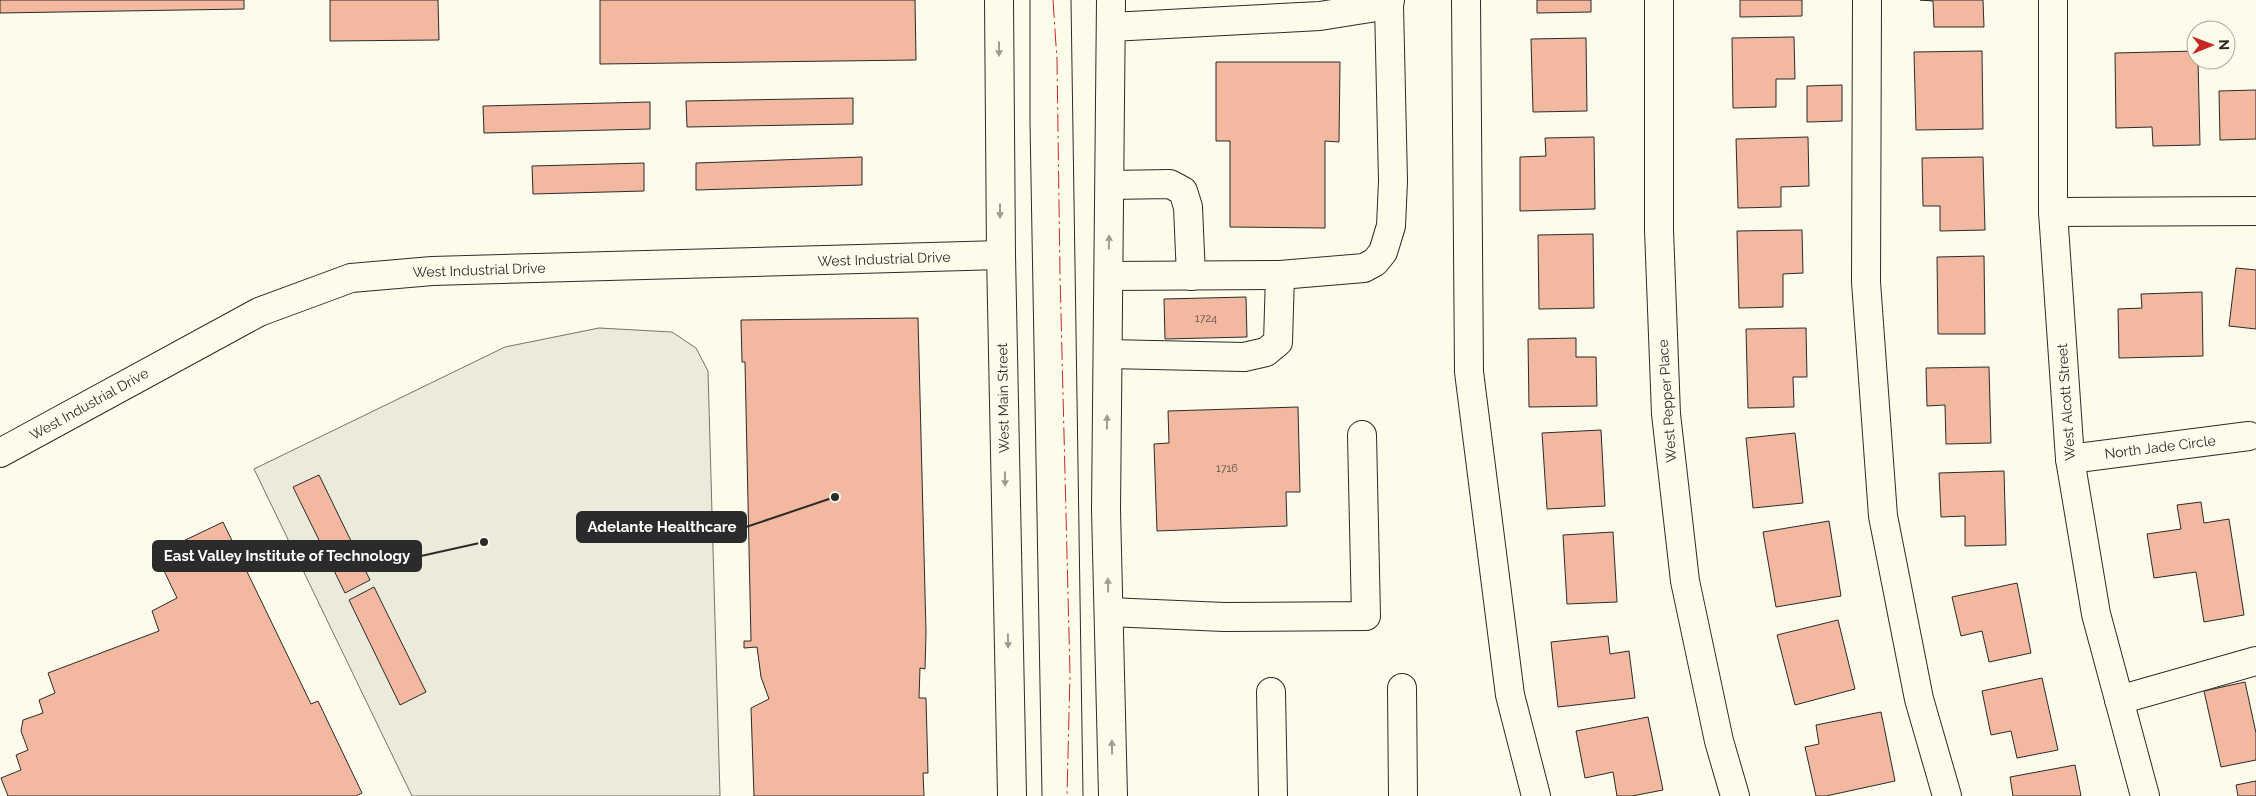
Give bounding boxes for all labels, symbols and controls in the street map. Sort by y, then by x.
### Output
north arrow [2186,20,2236,70]
text: N [2216,39,2232,50]
one-way arrow [995,41,1003,57]
one-way arrow [996,203,1004,219]
one-way arrow [1105,234,1113,250]
street label: West Industrial Drive [817,249,951,269]
street label: West Industrial Drive [412,260,546,280]
house number: 1724 [1195,312,1217,325]
street label: West Pepper Place [1655,339,1679,463]
street label: West Main Street [994,342,1012,453]
street label: West Alcott Street [2054,343,2078,461]
street label: West Industrial Drive [27,365,151,443]
one-way arrow [1103,414,1111,430]
street label: North Jade Circle [2104,432,2216,462]
house number: 1716 [1216,462,1238,475]
one-way arrow [1001,471,1009,487]
callout: Adelante Healthcare [577,512,746,542]
text: Adelante Healthcare [587,518,737,536]
callout: East Valley Institute of Technology [153,541,421,571]
text: East Valley Institute of Technology [164,547,411,565]
one-way arrow [1104,577,1112,593]
one-way arrow [1004,633,1012,649]
one-way arrow [1108,739,1116,755]

